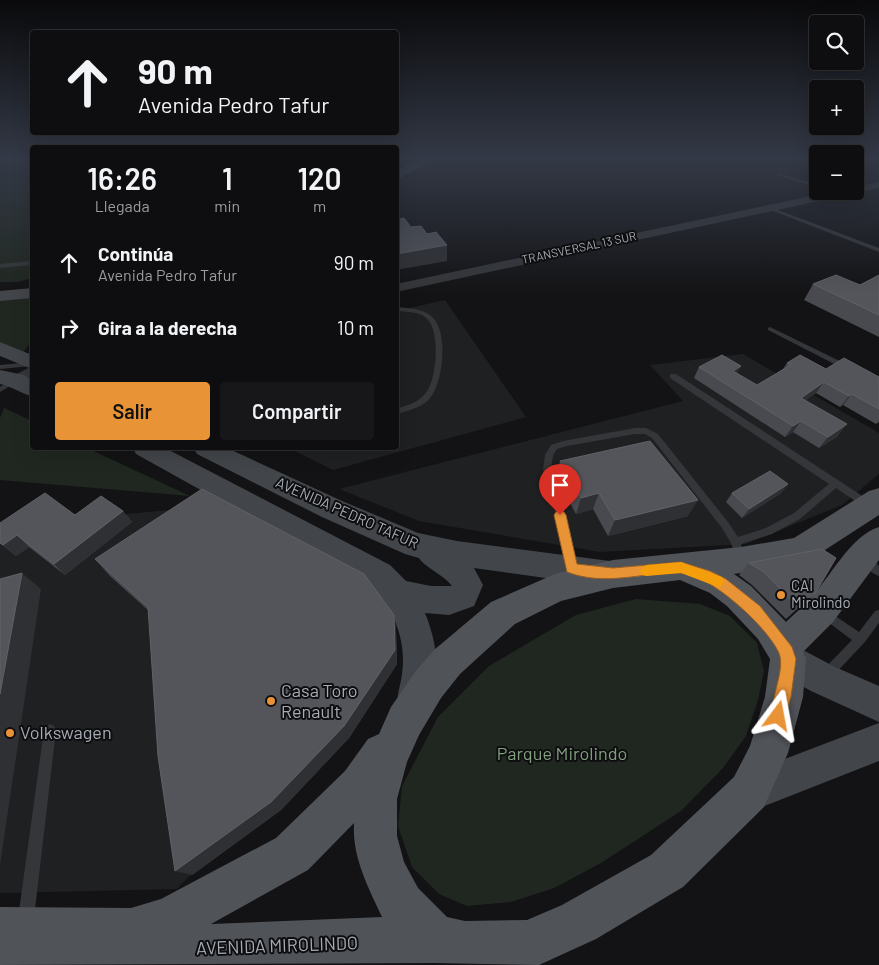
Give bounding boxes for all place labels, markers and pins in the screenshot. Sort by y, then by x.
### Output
pin [539,464,581,515]
place label: CAI Mirolindo [791,576,851,611]
marker: CAI Mirolindo [775,589,787,601]
place label: Casa Toro Renault [281,679,358,722]
marker: Casa Toro Renault [265,695,277,707]
place label: Volkswagen [20,721,112,743]
marker: Volkswagen [4,727,16,739]

